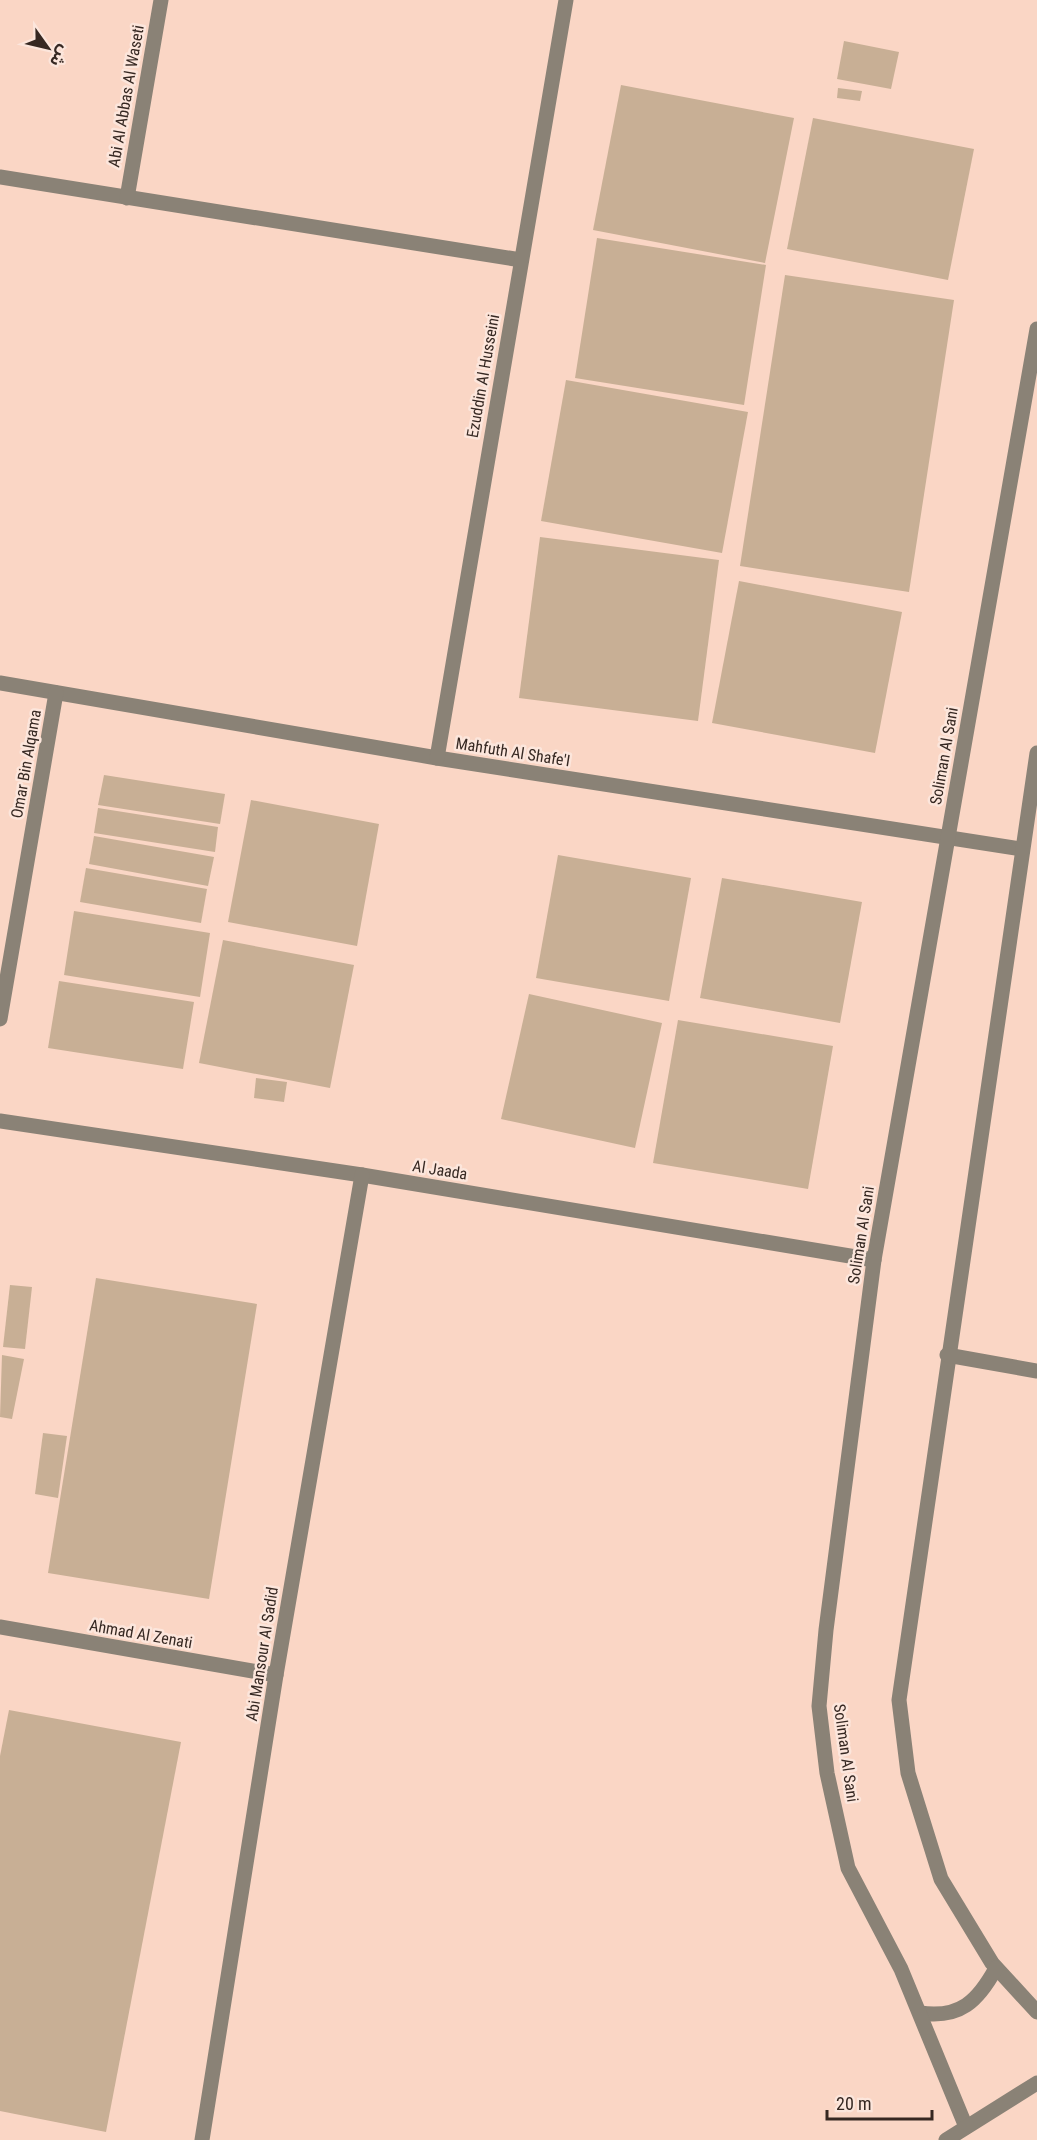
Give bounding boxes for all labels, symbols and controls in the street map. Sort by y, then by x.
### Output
north arrow [18,18,78,78]
street label: Abi Al Abbas Al Waseti [104,23,148,169]
text: ش [46,42,74,71]
street label: Ezuddin Al Husseini [463,313,503,439]
street label: Soliman Al Sani [926,706,962,806]
street label: Omar Bin Alqama [7,708,45,820]
street label: Mahfuth Al Shafe'I [454,734,572,770]
street label: Al Jaada [411,1156,469,1184]
street label: Soliman Al Sani [844,1185,878,1285]
street label: Abi Mansour Al Sadid [242,1586,282,1722]
street label: Ahmad Al Zenati [88,1616,194,1652]
street label: Soliman Al Sani [830,1703,862,1803]
scale bar [827,2083,932,2121]
text: 20 m [836,2093,871,2114]

